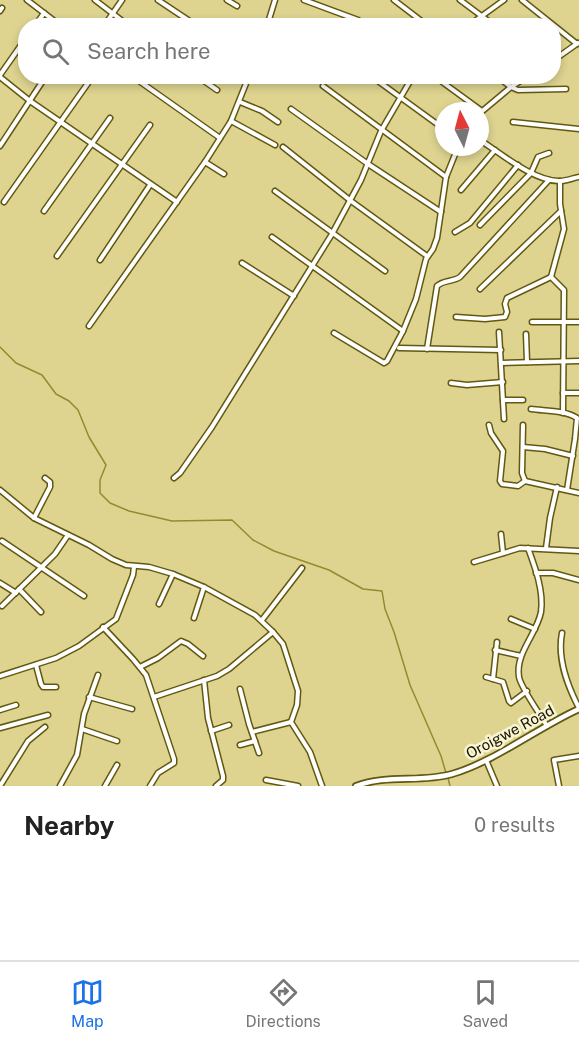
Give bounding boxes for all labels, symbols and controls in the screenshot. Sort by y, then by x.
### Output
search box [18,18,561,84]
icon: search [39,35,72,68]
text: Search here [87,38,211,64]
north arrow [435,102,489,156]
street label: Oroigwe Road [463,701,557,762]
text: Nearby [24,810,114,841]
text: 0 results [474,813,555,837]
tab: Map [71,976,104,1031]
tab: Directions [246,976,321,1031]
tab: Saved [462,976,508,1031]

